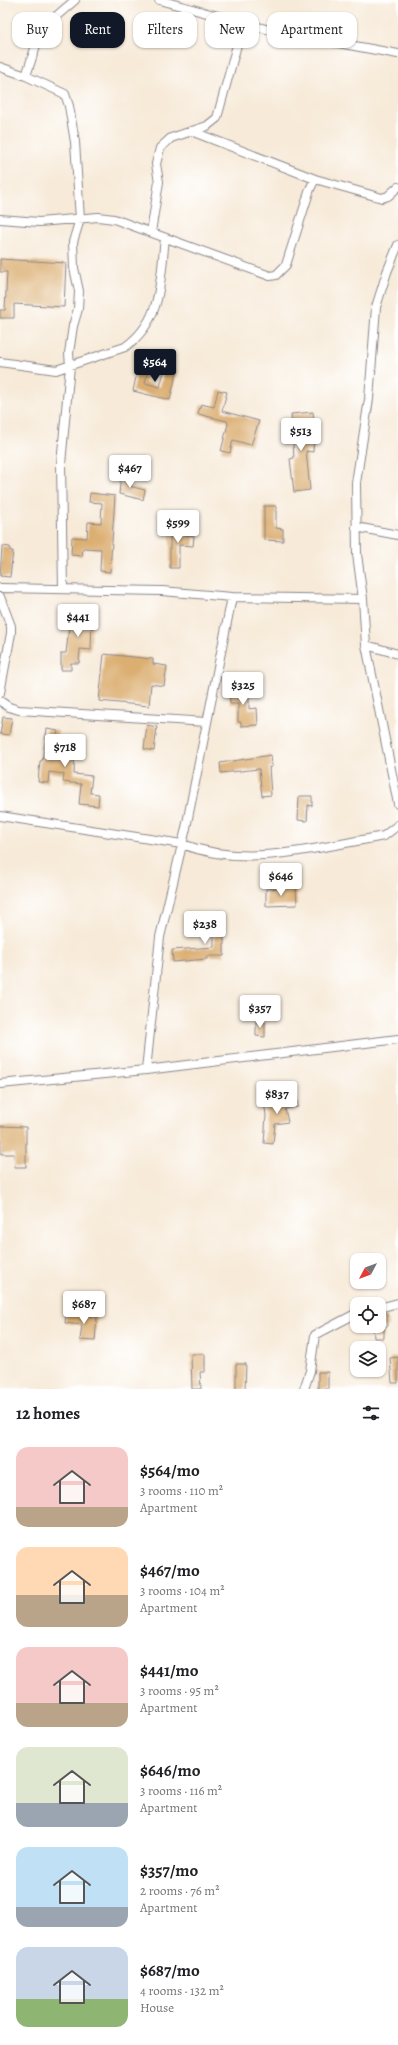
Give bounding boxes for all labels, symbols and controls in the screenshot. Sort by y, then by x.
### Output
chip: Buy [12,12,62,48]
chip: Rent [70,12,125,48]
chip: Filters [133,12,197,48]
chip: New [205,12,259,48]
chip: Apartment [267,12,357,48]
pin: $564 [131,349,179,383]
text: $564 [143,353,167,370]
pin: $513 [277,418,325,452]
text: $513 [290,422,312,439]
pin: $467 [106,455,154,489]
text: $467 [118,459,142,476]
pin: $599 [154,510,202,544]
text: $599 [166,514,190,531]
pin: $441 [54,604,102,638]
text: $441 [67,608,89,625]
pin: $325 [219,672,267,706]
text: $325 [231,676,255,693]
pin: $718 [41,734,89,768]
text: $718 [54,738,76,755]
pin: $646 [257,863,305,897]
text: $646 [269,867,293,884]
pin: $238 [181,911,229,945]
text: $238 [193,915,217,932]
pin: $357 [236,995,284,1029]
text: $357 [249,999,271,1016]
pin: $837 [253,1081,301,1115]
text: $837 [265,1085,289,1102]
north arrow [350,1253,386,1289]
map controls [350,1253,386,1377]
pin: $687 [60,1291,108,1325]
text: $687 [72,1295,96,1312]
button: locate [350,1297,386,1333]
button: layers [350,1341,386,1377]
text: 12 homes [16,1402,80,1425]
icon: filters [360,1402,382,1424]
text: $564/mo [140,1459,200,1482]
icon: home [48,1463,96,1511]
text: 3 rooms · 110 m² [140,1482,223,1499]
text: Apartment [140,1499,198,1516]
text: $467/mo [140,1559,200,1582]
icon: home [48,1563,96,1611]
text: 3 rooms · 104 m² [140,1582,224,1599]
text: Apartment [140,1599,198,1616]
text: $441/mo [140,1659,199,1682]
icon: home [48,1663,96,1711]
text: 3 rooms · 95 m² [140,1682,219,1699]
text: Apartment [140,1699,198,1716]
text: $646/mo [140,1759,200,1782]
icon: home [48,1763,96,1811]
text: 3 rooms · 116 m² [140,1782,222,1799]
text: Apartment [140,1799,198,1816]
text: $357/mo [140,1859,198,1882]
icon: home [48,1863,96,1911]
text: 2 rooms · 76 m² [140,1882,219,1899]
text: Apartment [140,1899,198,1916]
text: $687/mo [140,1959,200,1982]
icon: home [48,1963,96,2011]
text: 4 rooms · 132 m² [140,1982,224,1999]
text: House [140,1999,174,2016]

